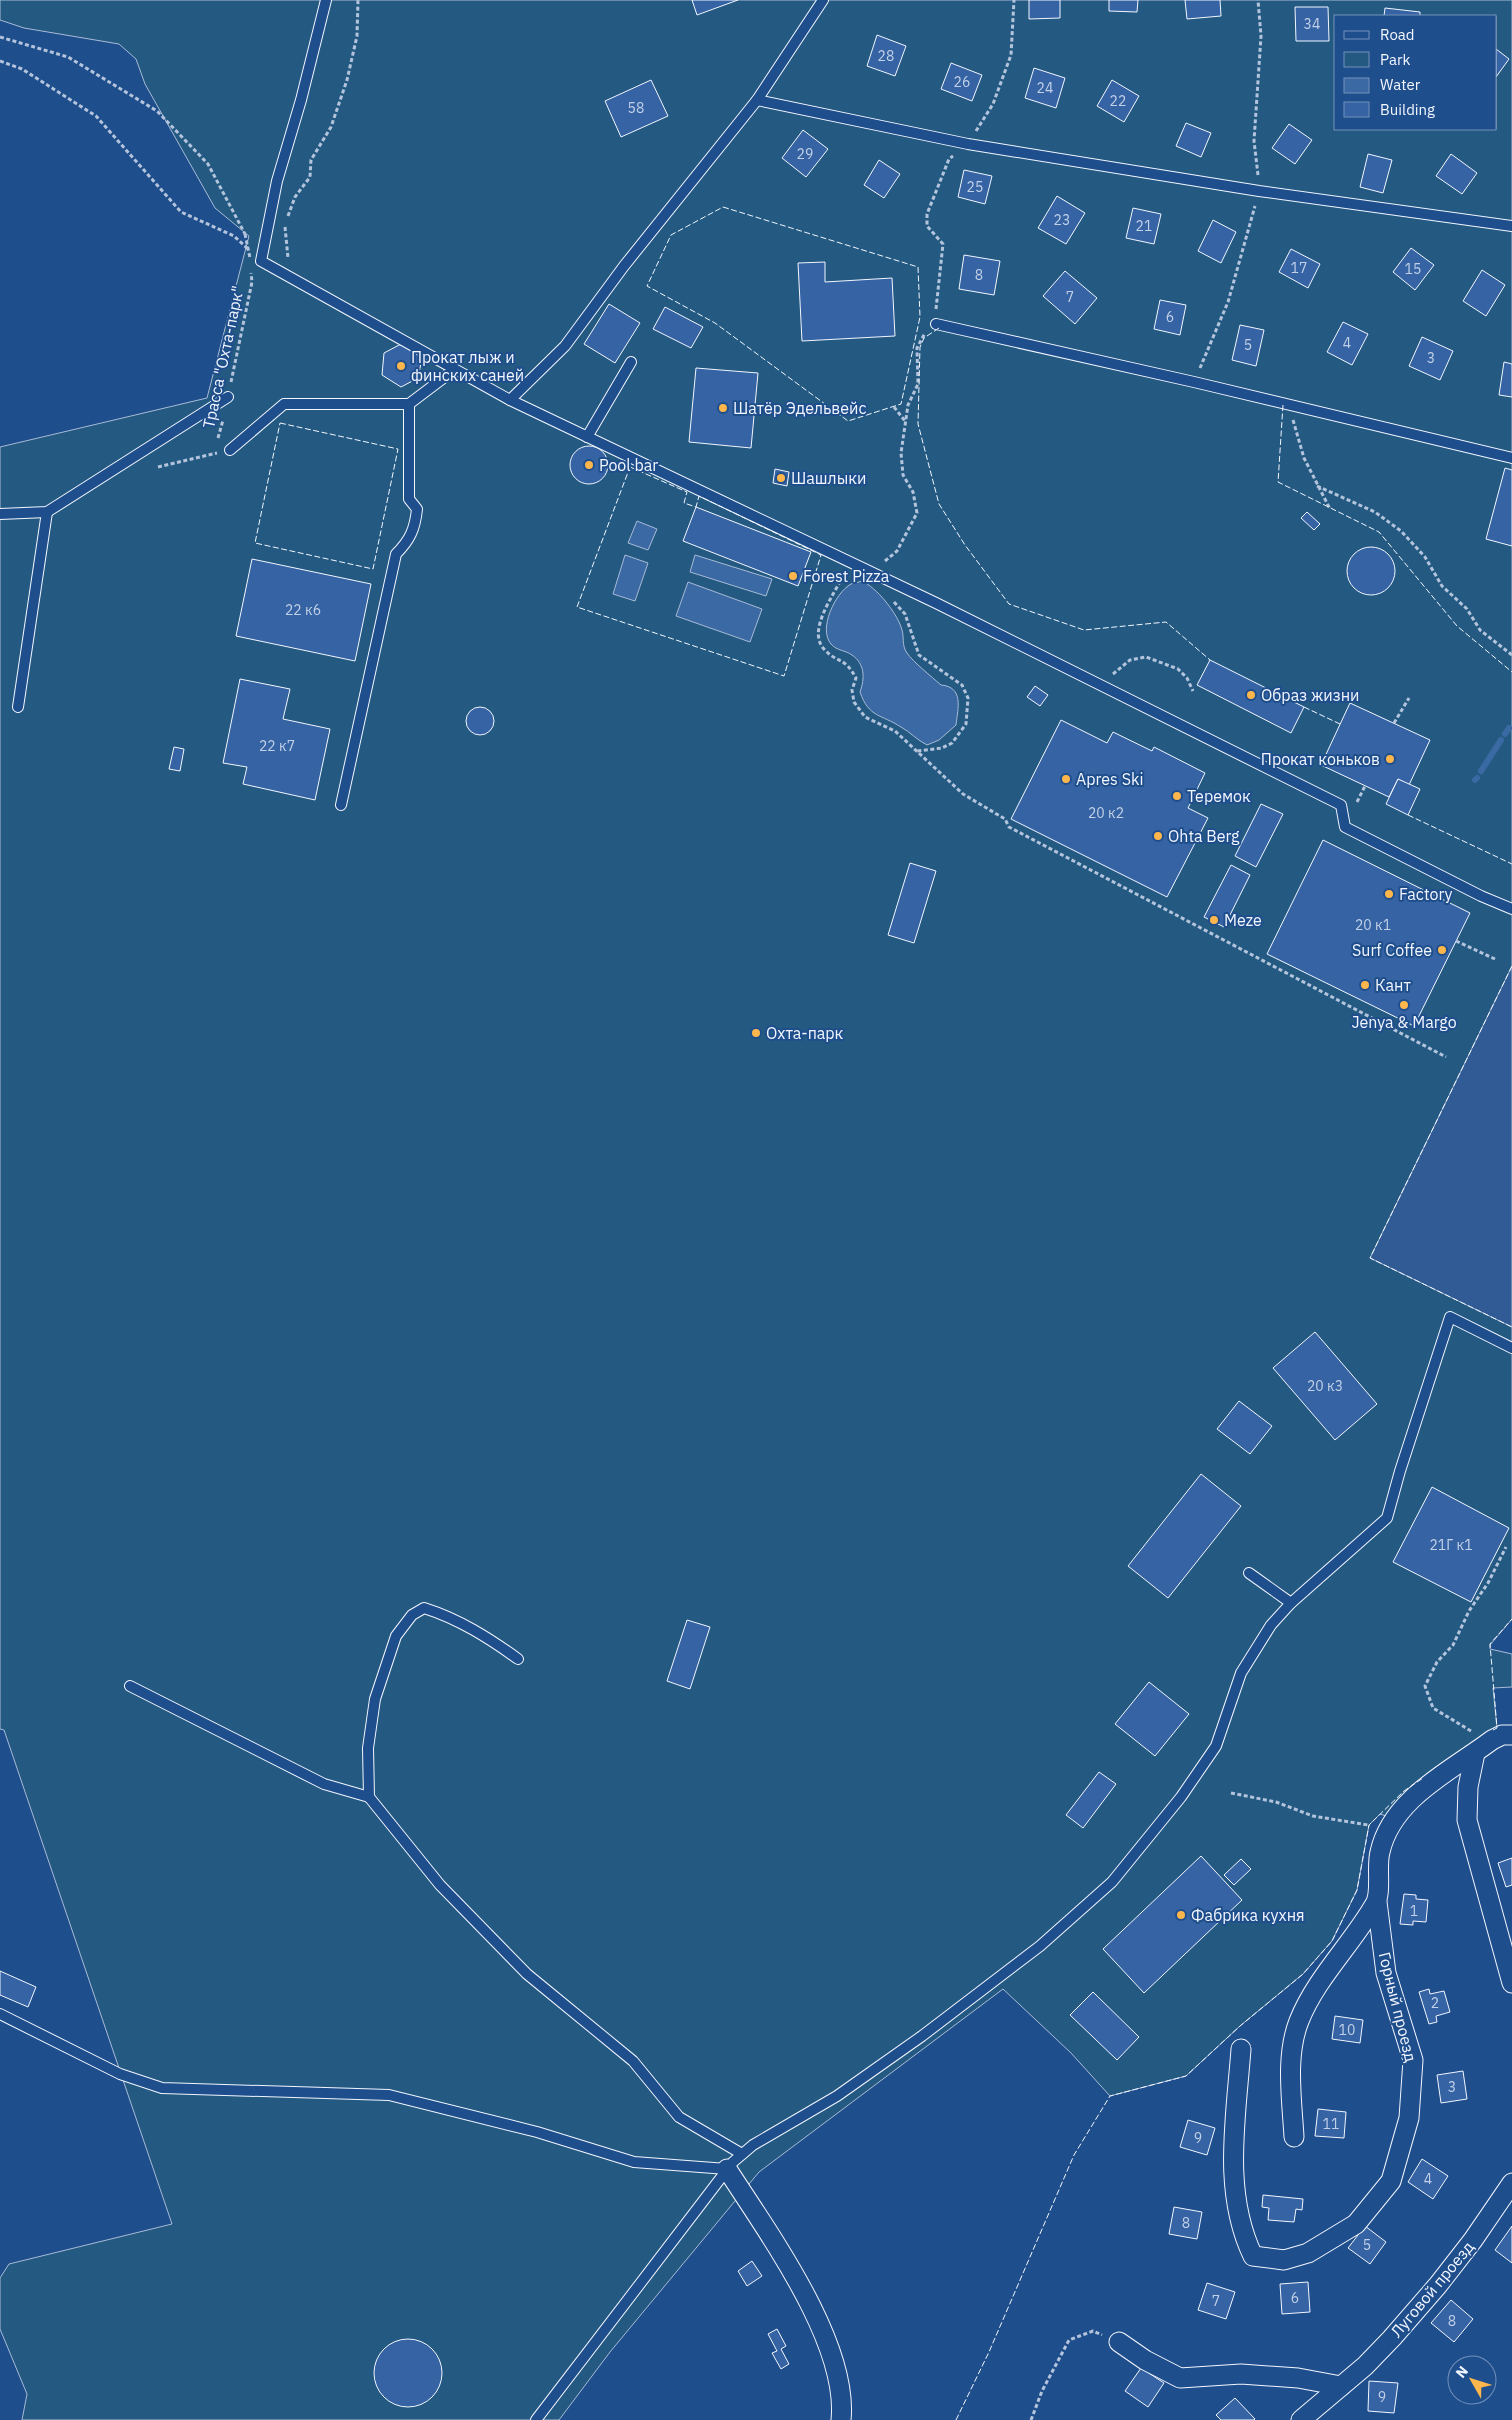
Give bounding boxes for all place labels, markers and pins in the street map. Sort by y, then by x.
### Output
place label: Прокат лыж и финских саней [411,347,524,385]
marker: Прокат лыж и финских саней [395,360,407,372]
place label: Шатёр Эдельвейс [733,398,867,418]
marker: Шатёр Эдельвейс [717,402,729,414]
place label: Pool bar [599,455,658,475]
marker: Pool bar [583,459,595,471]
place label: Шашлыки [791,468,866,488]
marker: Шашлыки [775,472,787,484]
place label: Forest Pizza [803,566,890,586]
marker: Forest Pizza [787,570,799,582]
place label: Образ жизни [1261,685,1360,705]
marker: Образ жизни [1245,689,1257,701]
place label: Прокат коньков [1261,749,1380,769]
marker: Прокат коньков [1384,753,1396,765]
place label: Apres Ski [1076,769,1143,789]
marker: Apres Ski [1060,773,1072,785]
place label: Теремок [1187,786,1251,806]
marker: Теремок [1171,790,1183,802]
place label: Ohta Berg [1168,826,1240,846]
marker: Ohta Berg [1152,830,1164,842]
place label: Factory [1399,884,1452,904]
marker: Factory [1383,888,1395,900]
place label: Meze [1224,910,1262,930]
marker: Meze [1208,914,1220,926]
place label: Surf Coffee [1352,940,1432,960]
marker: Surf Coffee [1436,944,1448,956]
place label: Кант [1375,975,1411,995]
marker: Кант [1359,979,1371,991]
marker: Jenya & Margo [1398,999,1410,1011]
place label: Jenya & Margo [1351,1012,1457,1032]
place label: Охта-парк [766,1023,844,1043]
marker: Охта-парк [750,1027,762,1039]
place label: Фабрика кухня [1191,1905,1305,1925]
marker: Фабрика кухня [1175,1909,1187,1921]

